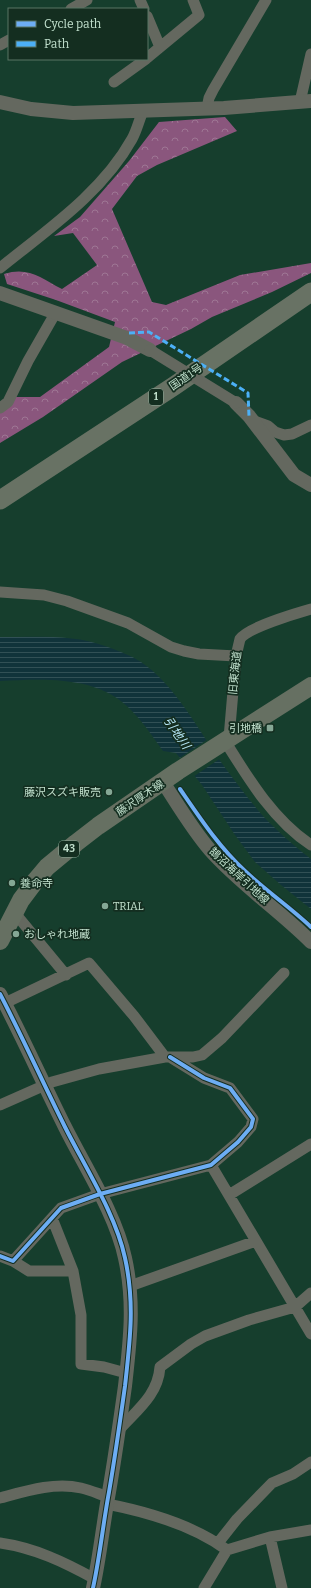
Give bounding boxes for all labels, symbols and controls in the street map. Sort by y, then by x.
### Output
legend [8,8,148,60]
text: Cycle path [44,17,102,31]
text: Path [44,37,70,51]
street label: 国道1号 [167,361,205,393]
road number: 1 [149,389,163,405]
street label: 旧東海道 [226,650,244,696]
water label: 引地川 [161,714,194,753]
place label: 引地橋 [229,722,262,735]
marker: 引地橋 [265,723,275,733]
street label: 藤沢厚木線 [114,777,166,819]
place label: 藤沢スズキ販売 [24,786,101,799]
marker: 藤沢スズキ販売 [104,787,114,797]
road number: 43 [59,841,79,857]
street label: 鵠沼海岸引地線 [206,845,272,907]
place label: 養命寺 [20,877,53,890]
marker: 養命寺 [7,878,17,888]
place label: TRIAL [113,900,144,913]
marker: TRIAL [100,901,110,911]
place label: おしゃれ地蔵 [24,928,90,941]
marker: おしゃれ地蔵 [11,929,21,939]

